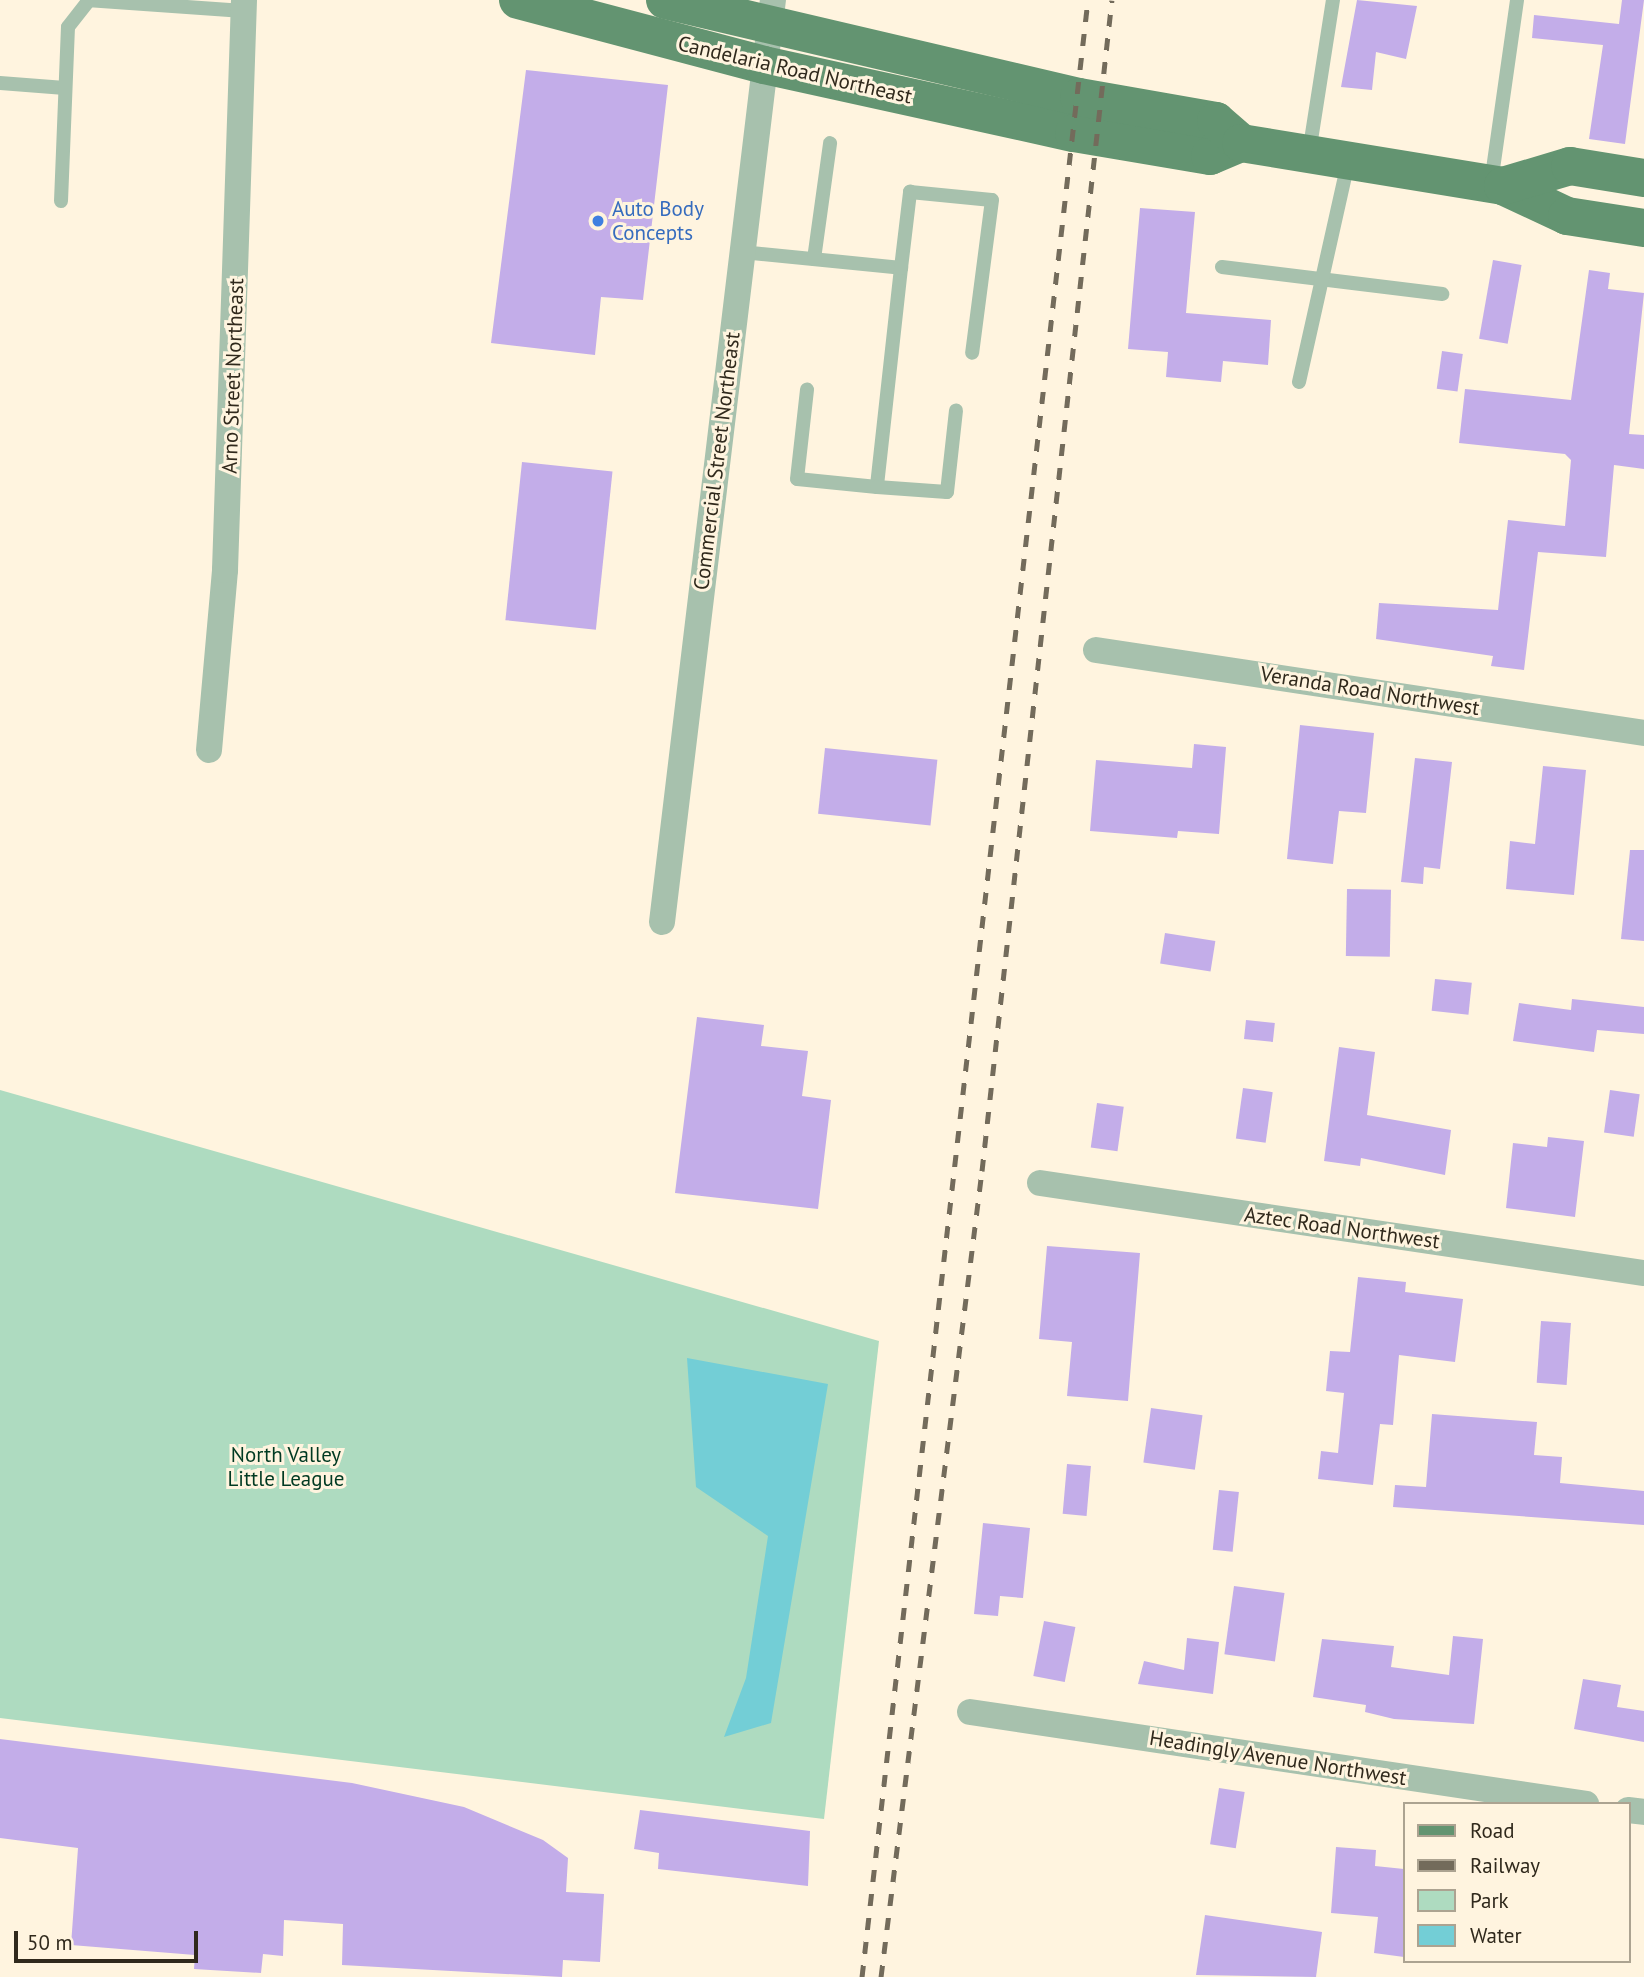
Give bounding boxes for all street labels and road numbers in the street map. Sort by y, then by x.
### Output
street label: Candelaria Road Northeast [675,31,915,109]
street label: Arno Street Northeast [217,278,249,474]
street label: Commercial Street Northeast [689,331,745,591]
street label: Veranda Road Northwest [1259,661,1481,721]
street label: Aztec Road Northwest [1243,1202,1441,1254]
street label: Headingly Avenue Northwest [1147,1725,1409,1791]

